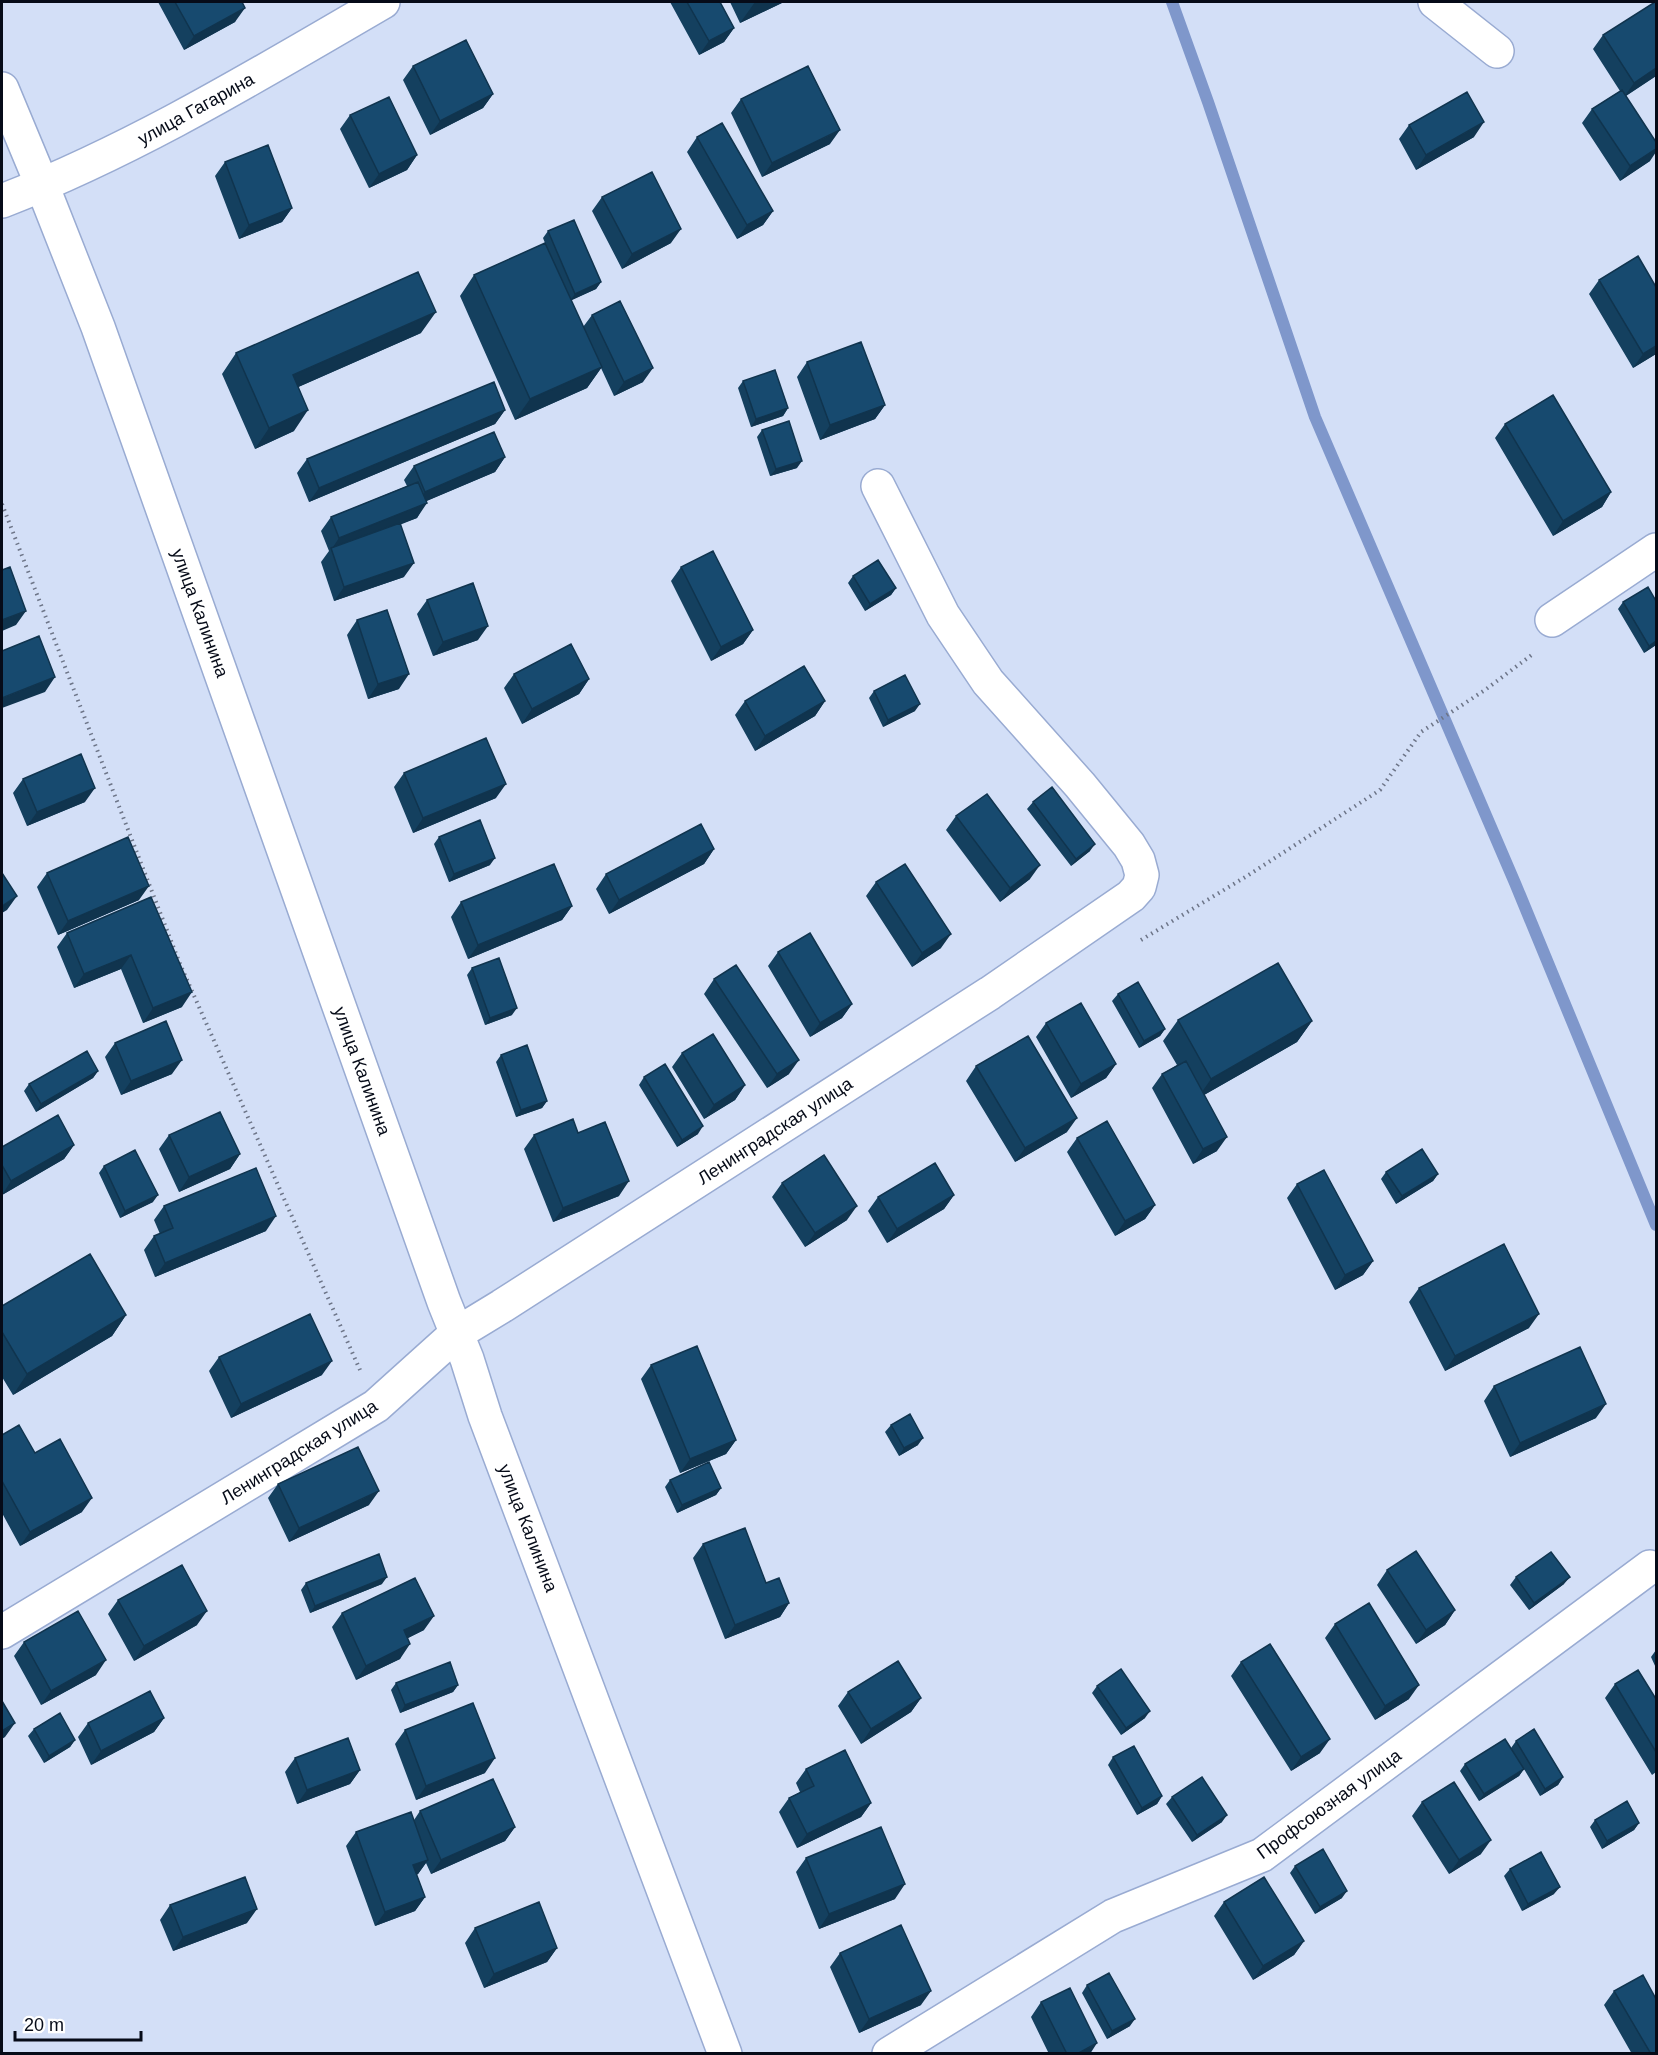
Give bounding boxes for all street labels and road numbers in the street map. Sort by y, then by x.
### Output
street label: улица Гагарина [135,68,258,149]
street label: улица Калинина [167,546,233,681]
street label: улица Калинина [329,1004,395,1139]
street label: Ленинградская улица [694,1073,857,1189]
street label: Ленинградская улица [217,1395,382,1508]
street label: улица Калинина [494,1461,562,1596]
street label: Профсоюзная улица [1253,1745,1406,1863]

